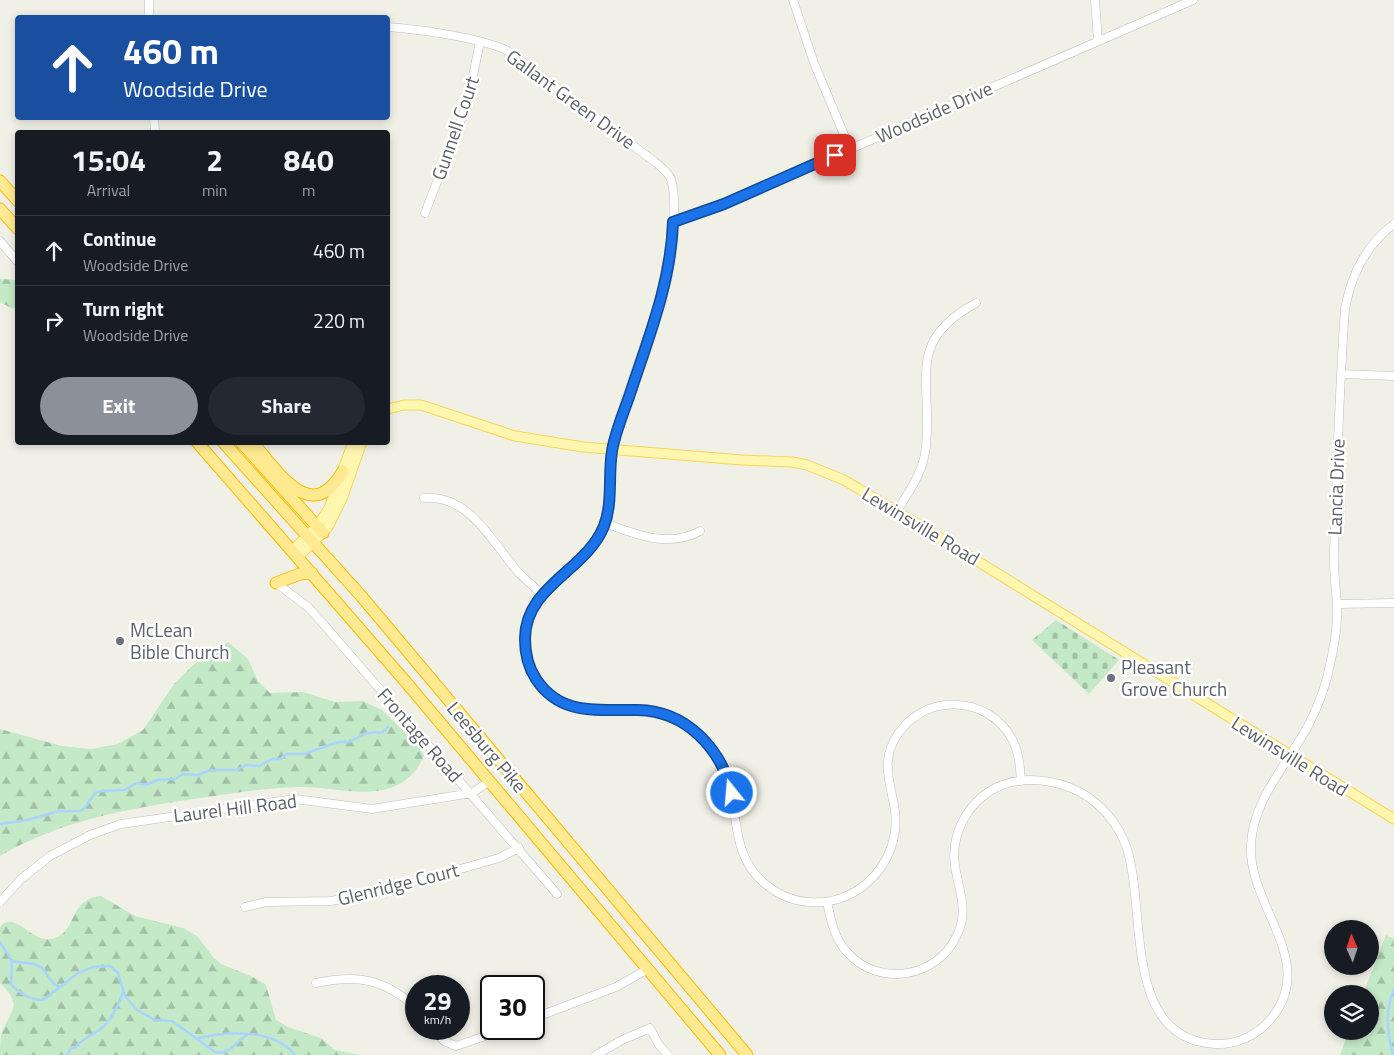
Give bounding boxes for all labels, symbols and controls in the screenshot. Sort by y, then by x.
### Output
text: 460 m [123,24,219,78]
icon: ahead [40,35,105,100]
street label: Gallant Green Drive [501,42,642,156]
text: Woodside Drive [123,72,268,106]
street label: Gunnell Court [423,72,486,184]
street label: Woodside Drive [871,73,997,150]
pin [814,134,856,176]
text: 15:04 [71,137,146,183]
text: 2 [206,137,223,183]
text: 840 [284,137,334,183]
icon: arrive [821,141,849,169]
text: Arrival [87,178,130,202]
text: min [202,178,227,202]
text: m [302,178,315,202]
text: Continue [83,224,156,253]
text: 460 m [313,236,365,265]
icon: ahead [40,237,68,265]
text: Woodside Drive [83,253,188,277]
text: Turn right [83,294,164,323]
text: 220 m [313,306,365,335]
icon: right [40,307,68,335]
text: Woodside Drive [83,323,188,347]
button: Exit [40,377,198,435]
button: Share [208,377,365,435]
street label: Lancia Drive [1319,438,1352,536]
street label: Lewinsville Road [857,479,986,572]
place label: McLean Bible Church [130,615,230,666]
marker: McLean Bible Church [114,635,126,647]
place label: Pleasant Grove Church [1121,652,1227,703]
marker: Pleasant Grove Church [1105,672,1117,684]
street label: Frontage Road [371,681,470,788]
street label: Leesburg Pike [440,695,534,799]
street label: Lewinsville Road [1226,708,1354,803]
position arrow [705,766,757,818]
street label: Laurel Hill Road [171,786,298,829]
street label: Glenridge Court [334,854,462,913]
north arrow [1324,920,1379,975]
map controls [1324,920,1379,1040]
speed limit sign: 30 [480,975,545,1040]
text: 29 [423,982,452,1020]
button: layers [1324,985,1379,1040]
text: km/h [424,1010,451,1029]

